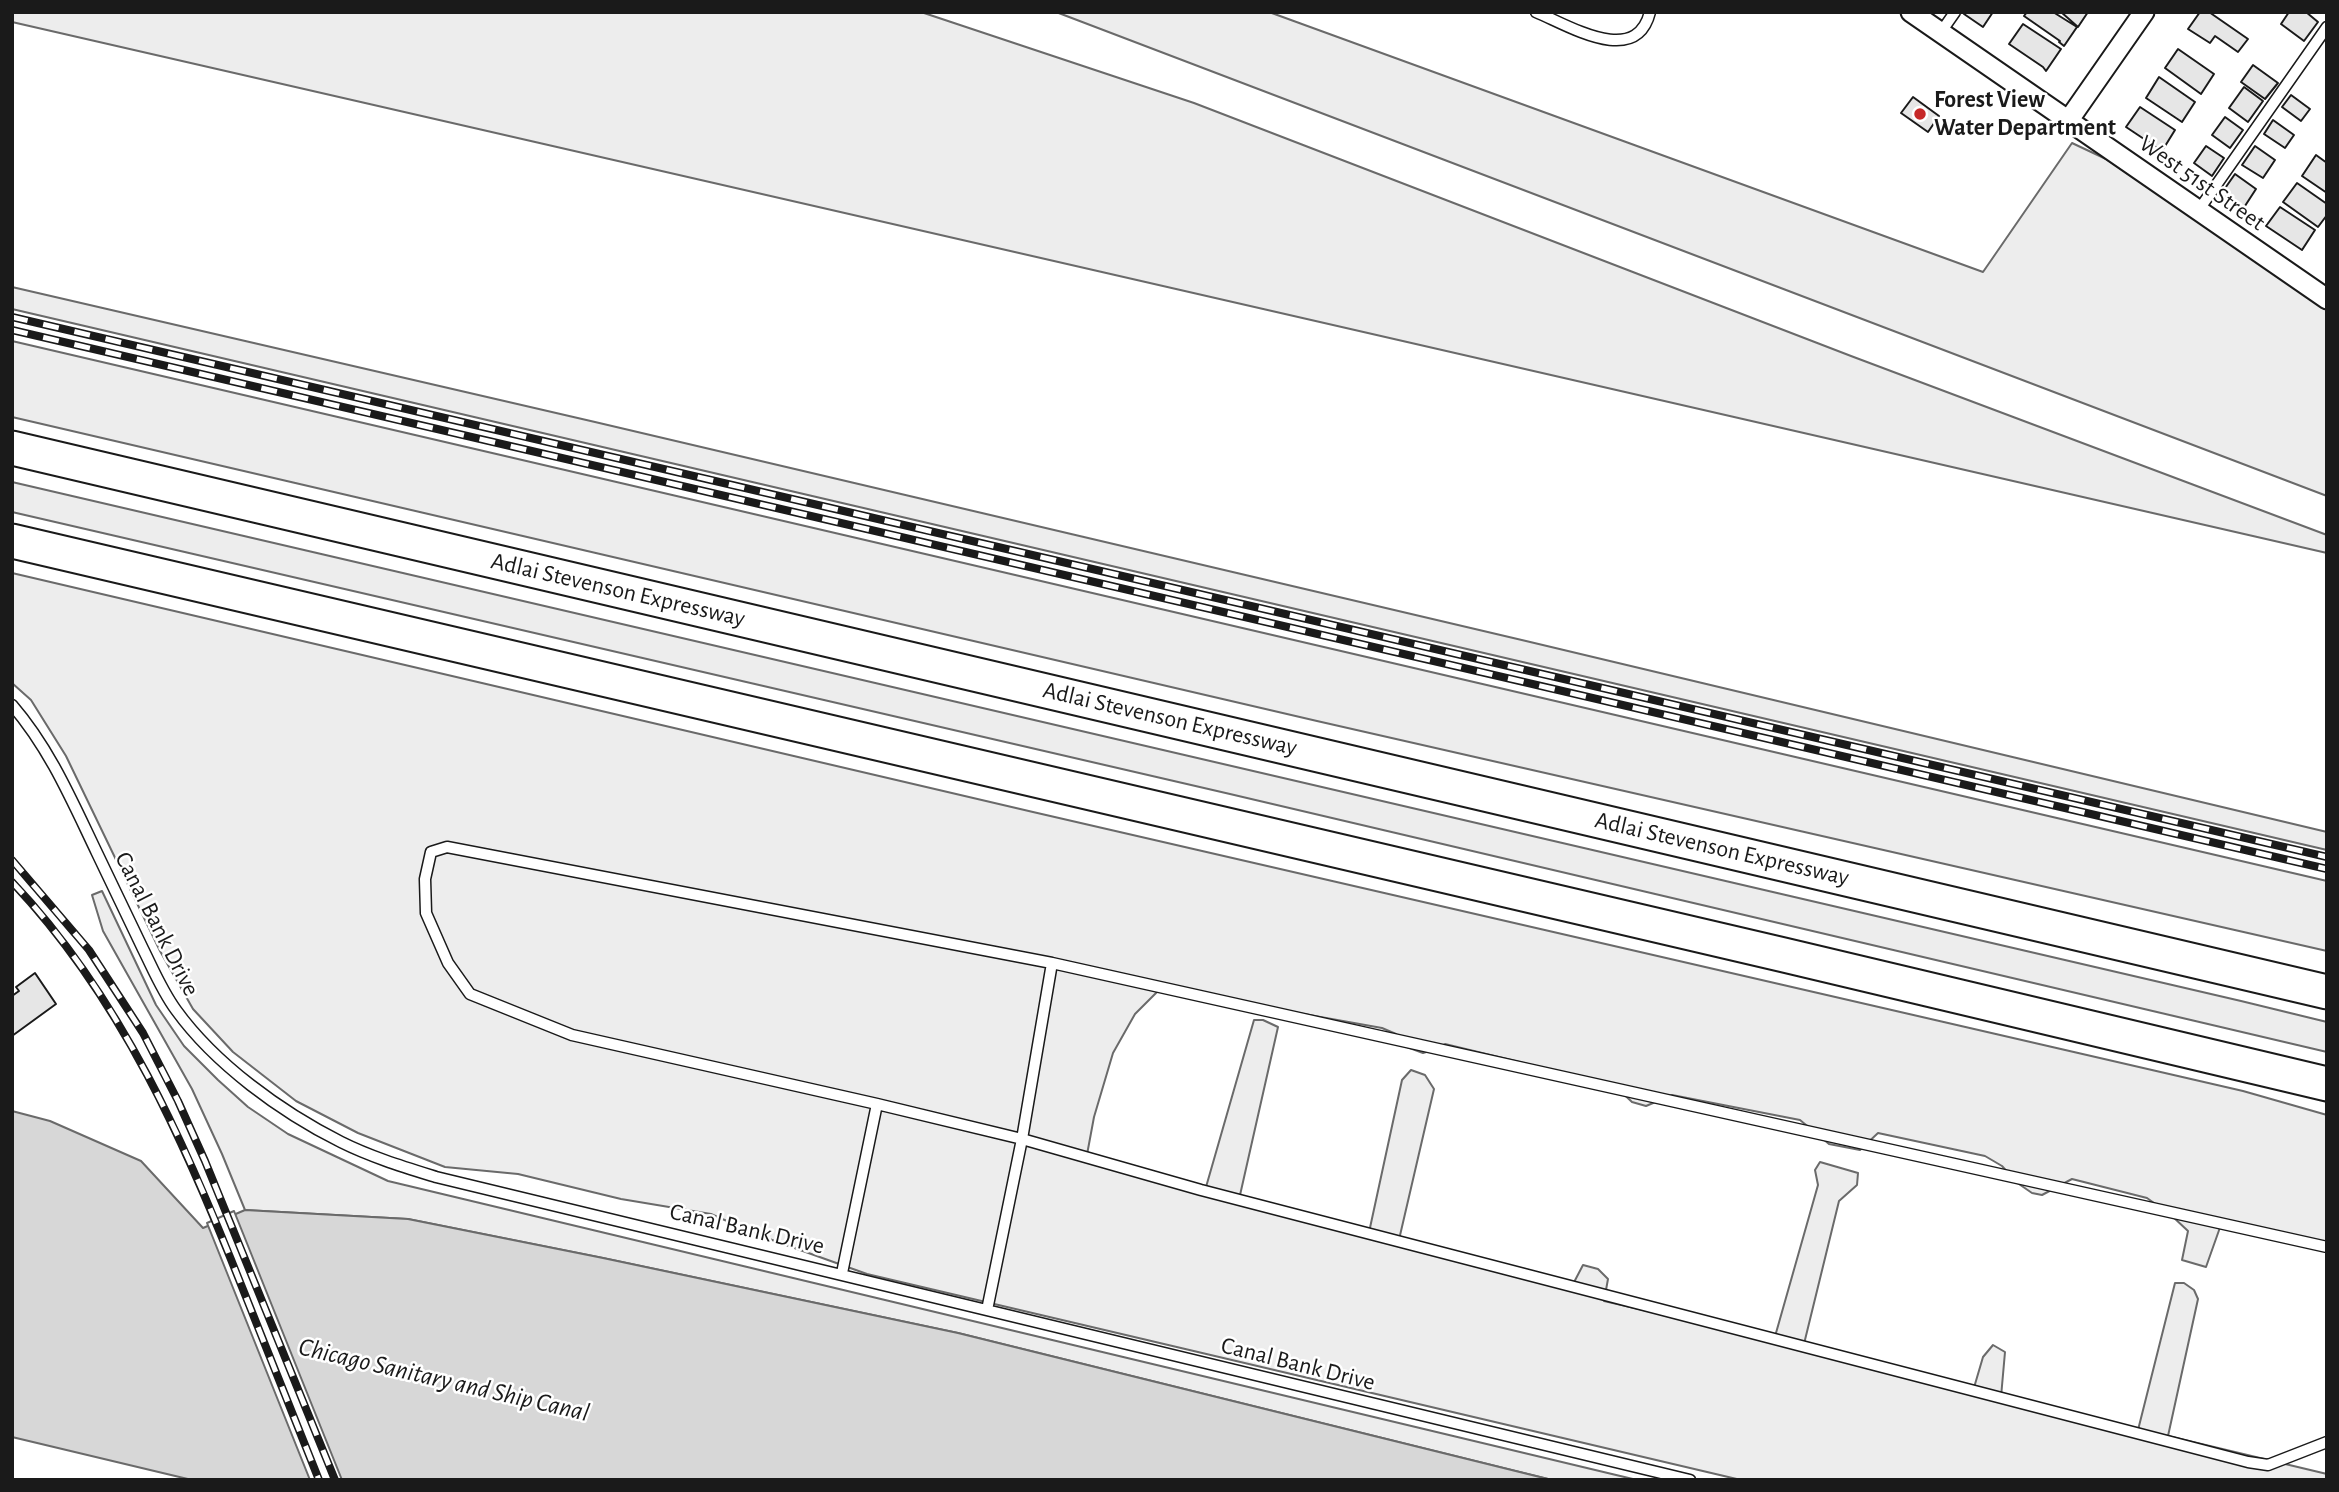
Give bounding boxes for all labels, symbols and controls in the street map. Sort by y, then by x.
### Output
place label: Forest View Water Department [1934,86,2116,142]
marker: Forest View Water Department [1912,106,1928,122]
street label: West 51st Street [2133,129,2271,237]
street label: Adlai Stevenson Expressway [488,547,748,633]
street label: Adlai Stevenson Expressway [1040,676,1300,762]
street label: Adlai Stevenson Expressway [1592,806,1852,892]
street label: Canal Bank Drive [108,847,206,1001]
street label: Canal Bank Drive [667,1197,827,1261]
water label: Chicago Sanitary and Ship Canal [295,1331,593,1429]
street label: Canal Bank Drive [1218,1331,1378,1397]

